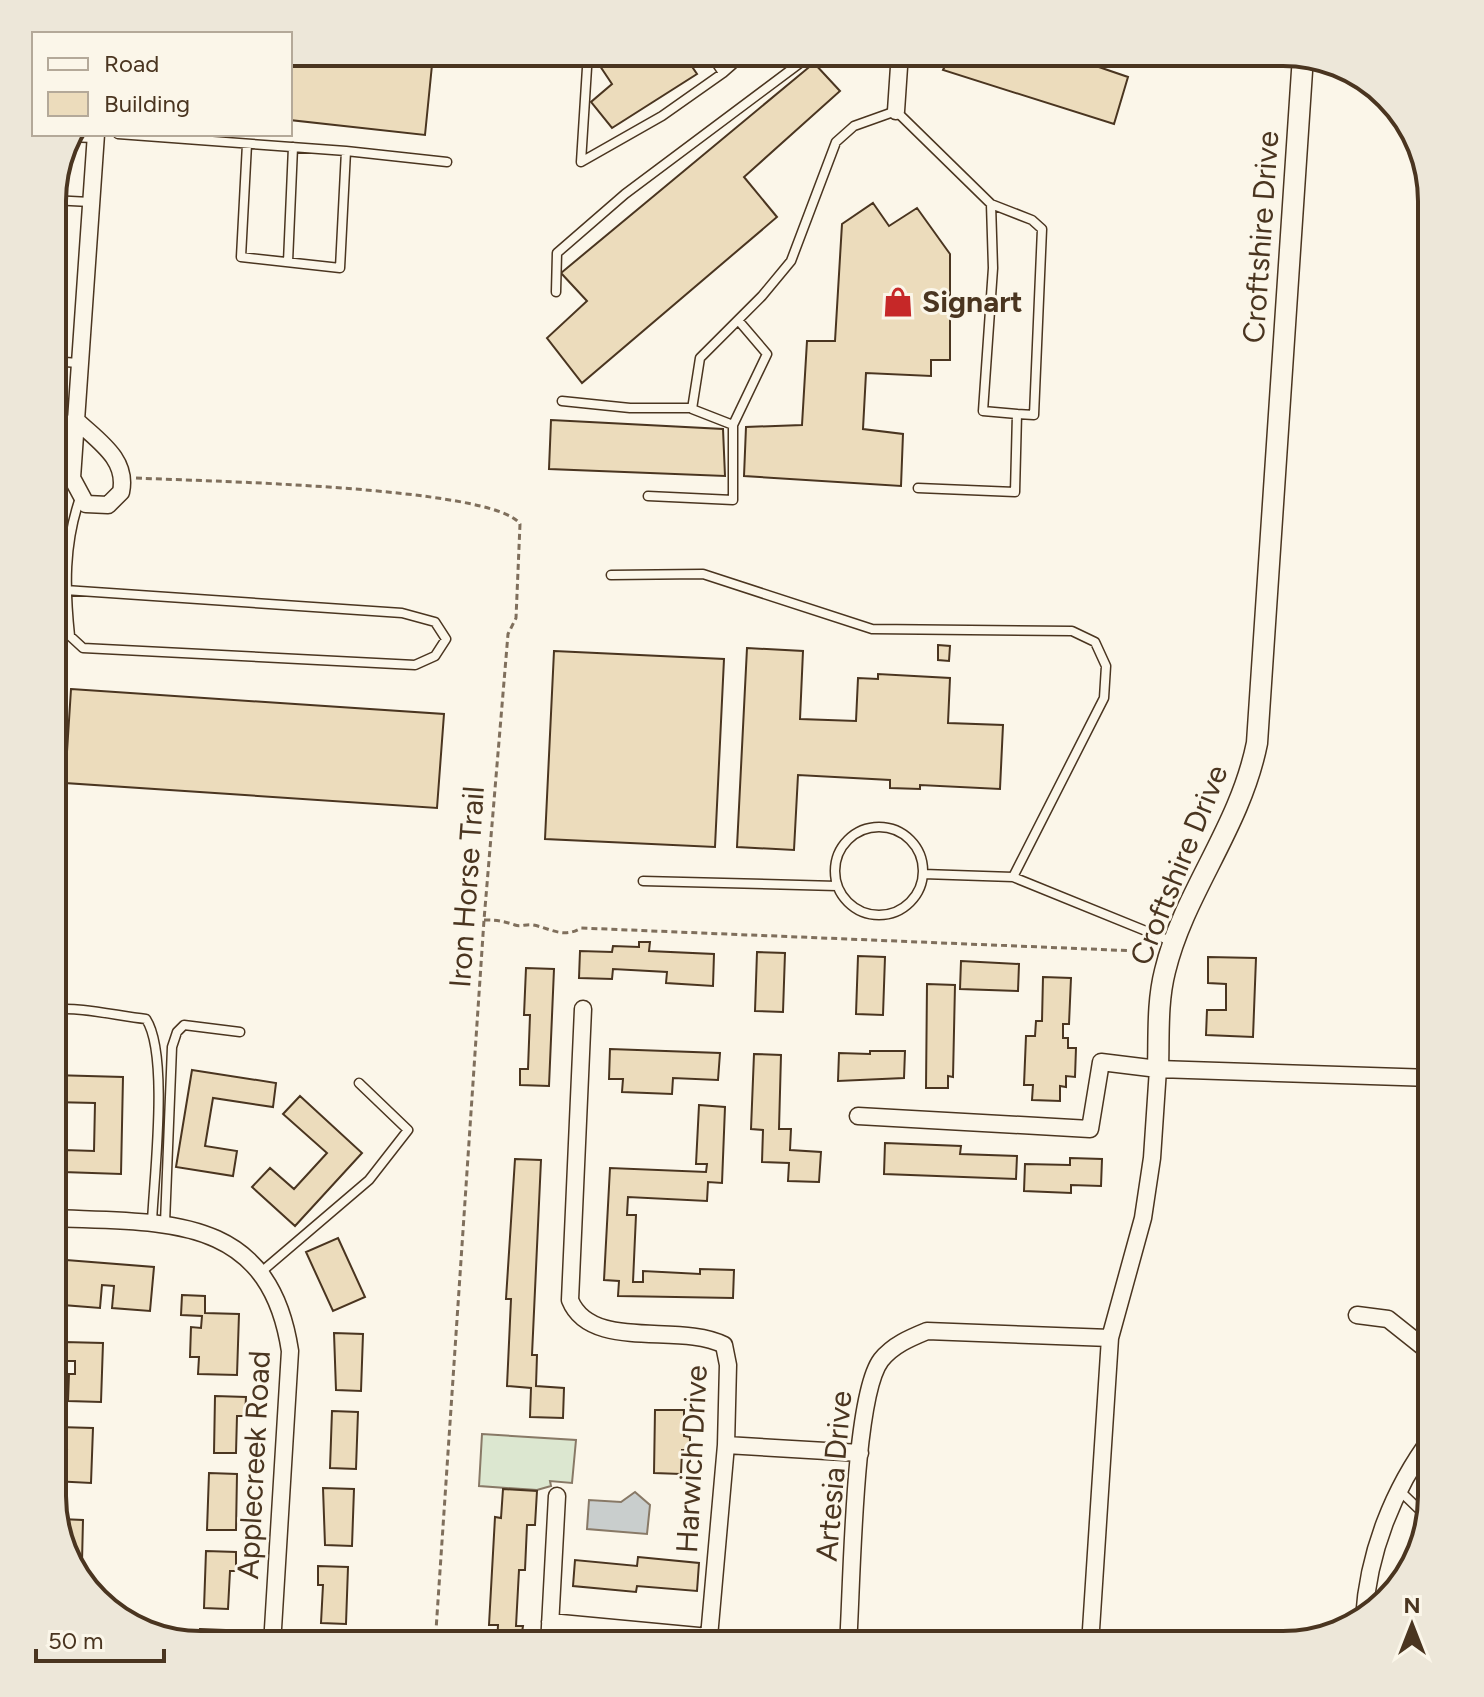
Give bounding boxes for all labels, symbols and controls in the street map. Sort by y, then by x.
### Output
legend [32,32,292,136]
text: Road [104,49,159,78]
text: Building [104,89,190,118]
street label: Croftshire Drive [1235,130,1286,344]
place label: Signart [922,283,1023,320]
shop icon: Signart [881,285,915,319]
street label: Croftshire Drive [1122,759,1236,970]
street label: Iron Horse Trail [441,785,492,989]
street label: Applecreek Road [229,1350,278,1580]
street label: Harwich Drive [668,1364,715,1554]
street label: Artesia Drive [808,1389,859,1563]
north arrow [1372,1585,1452,1665]
text: N [1403,1592,1421,1619]
scale bar [36,1613,164,1663]
text: 50 m [48,1626,104,1655]

